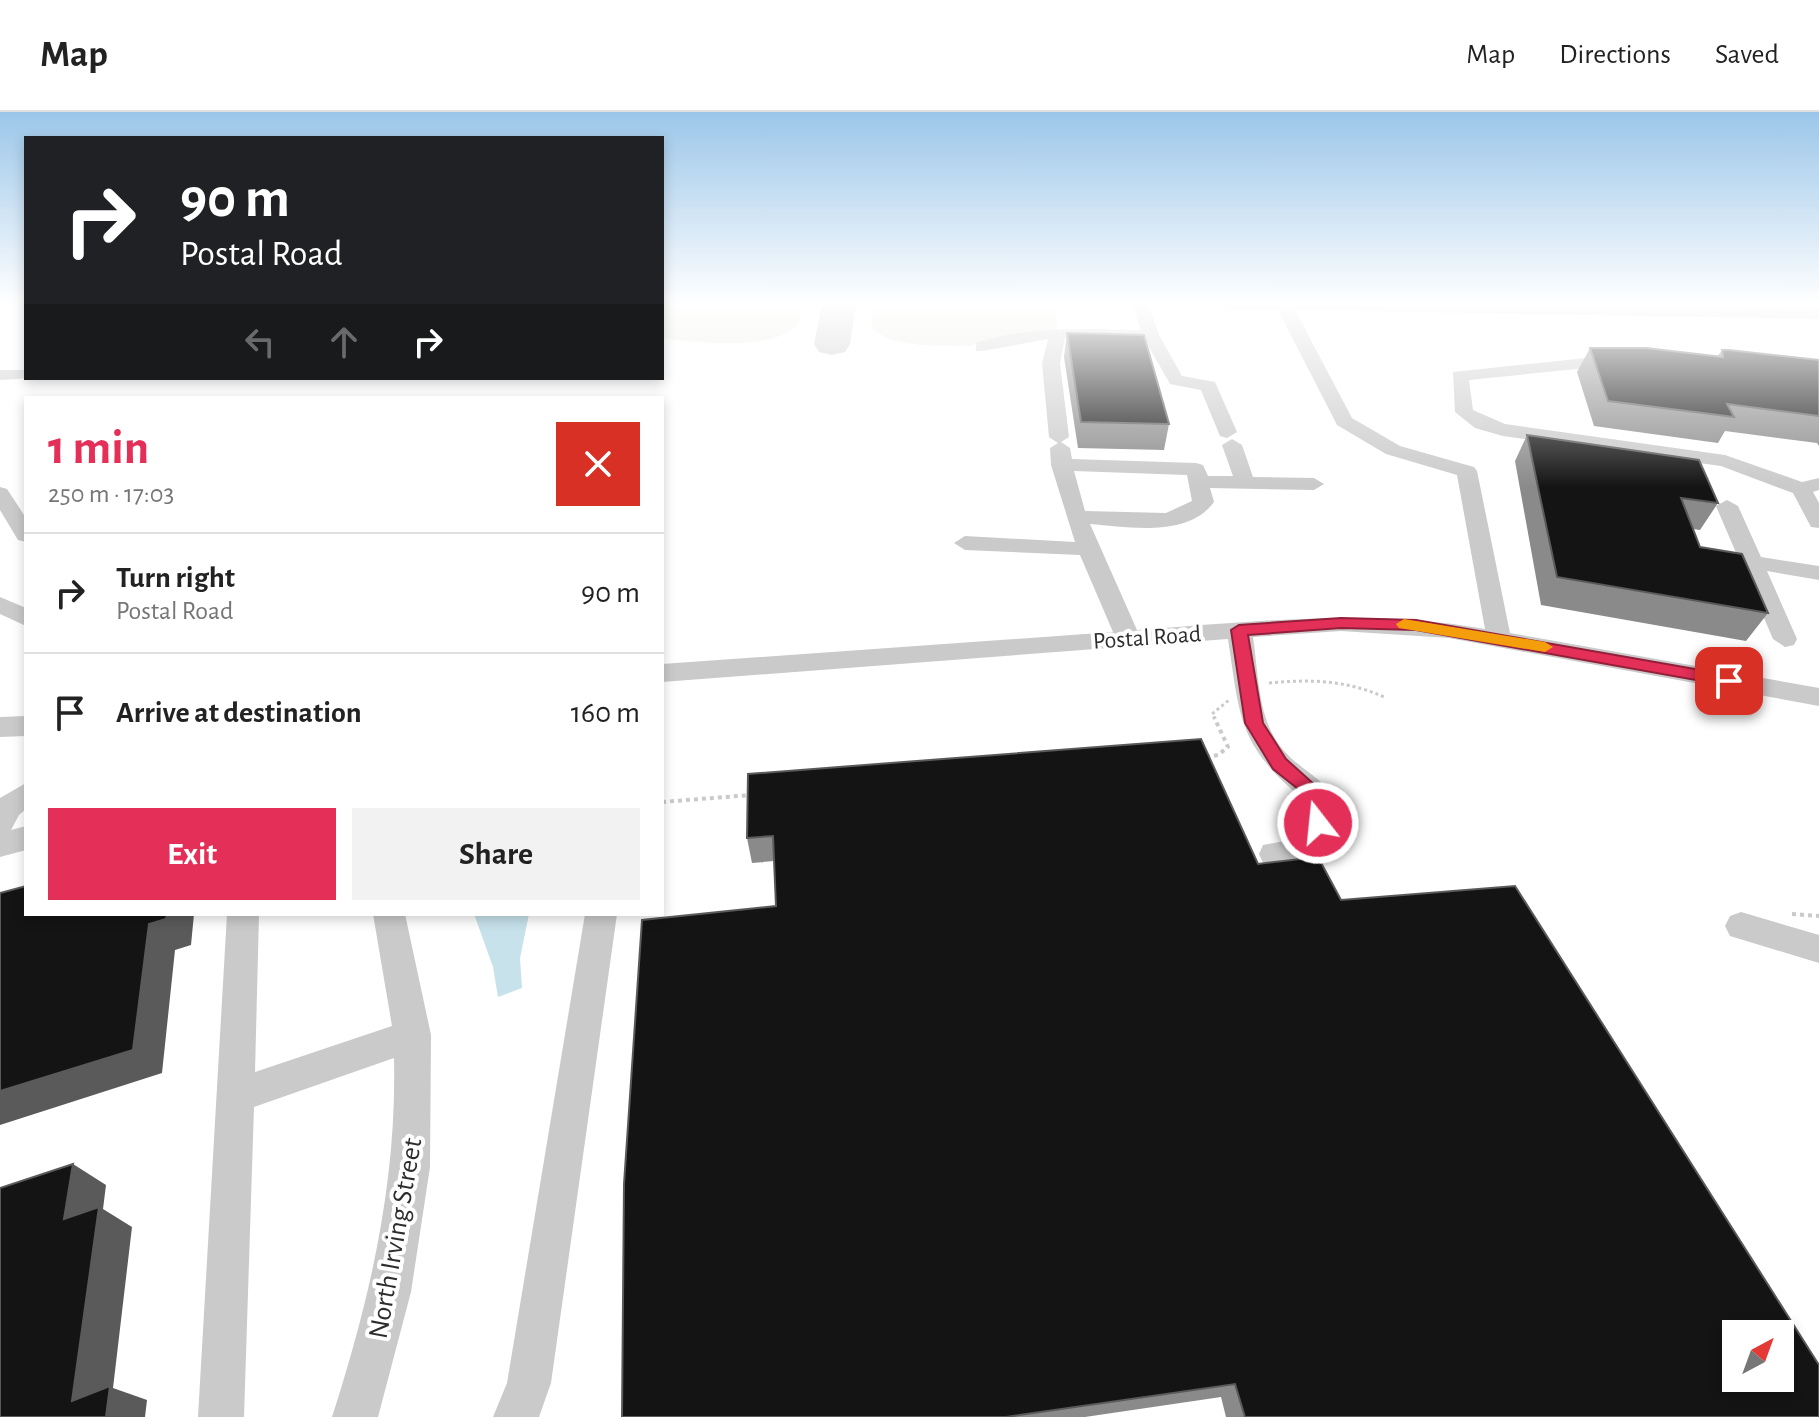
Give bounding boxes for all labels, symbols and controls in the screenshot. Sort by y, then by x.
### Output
text: Map [40,36,108,74]
text: Map [1466,41,1515,69]
text: Directions [1559,41,1671,69]
text: Saved [1715,41,1779,69]
icon: right [48,168,152,272]
text: 90 m [180,171,290,227]
text: Postal Road [180,236,343,272]
icon: left [238,320,282,364]
icon: ahead [322,320,366,364]
icon: right [406,320,450,364]
button: close [556,422,640,506]
text: 1 min [48,425,149,473]
text: 250 m · 17:03 [48,481,174,507]
text: Turn right [116,563,235,593]
icon: right [48,571,92,615]
text: 90 m [581,578,640,608]
text: Postal Road [116,598,234,624]
street label: Postal Road [1092,622,1202,654]
pin [1695,647,1763,715]
icon: arrive [1707,659,1751,703]
icon: arrive [48,691,92,735]
text: Arrive at destination [116,698,362,728]
text: 160 m [571,698,640,728]
position arrow [1276,781,1360,865]
button: Exit [48,808,336,900]
button: Share [352,808,640,900]
street label: North Irving Street [365,1136,427,1341]
north arrow [1722,1320,1794,1392]
map controls [1722,1320,1794,1392]

